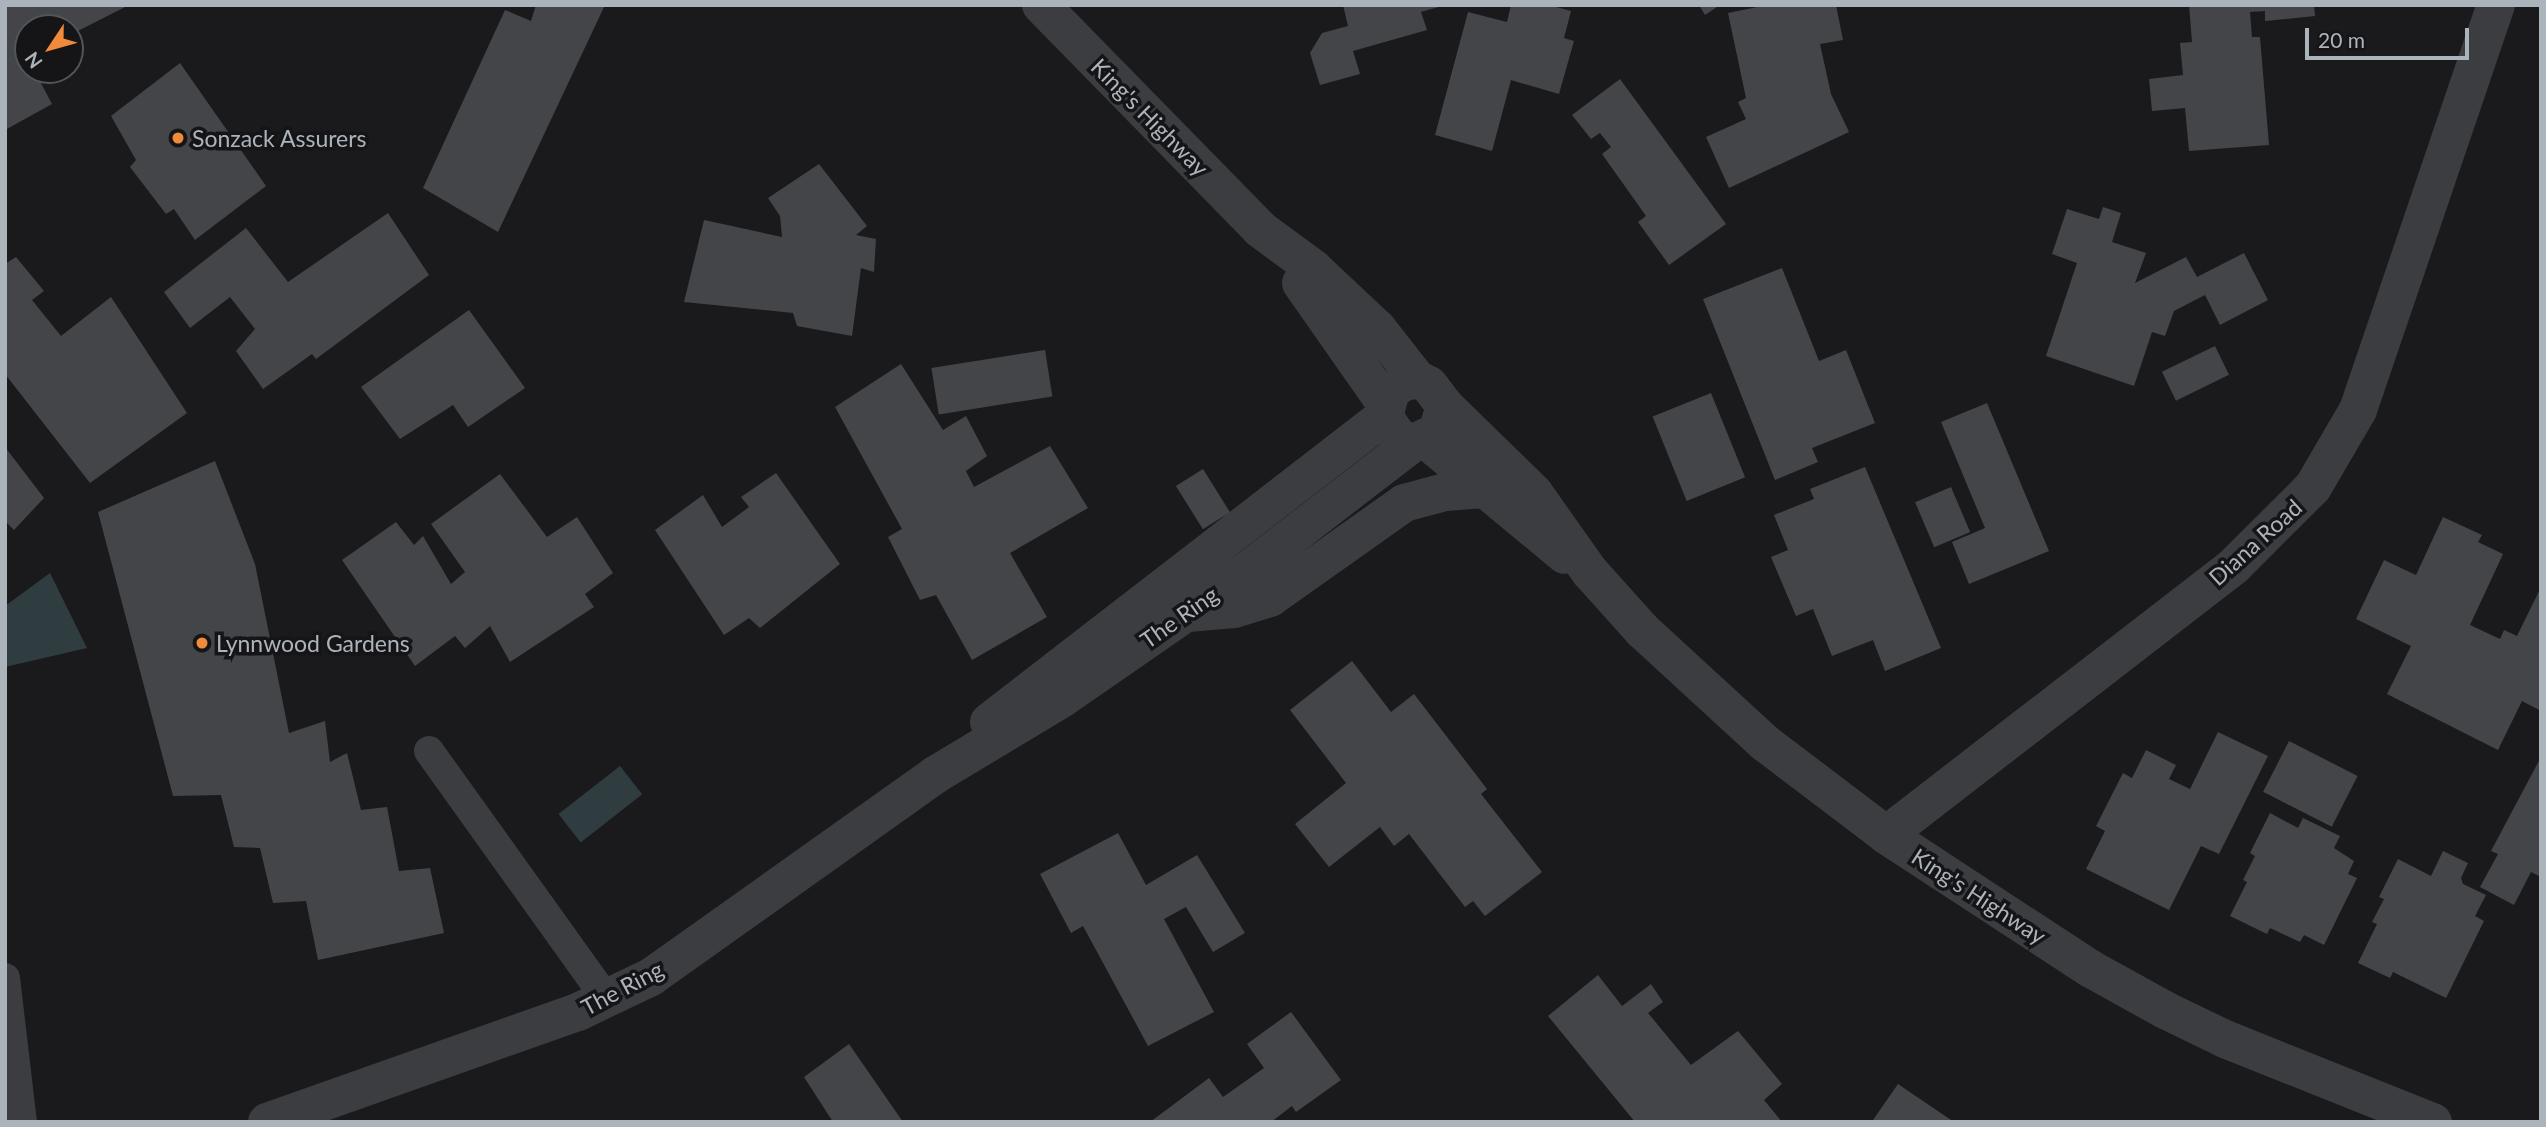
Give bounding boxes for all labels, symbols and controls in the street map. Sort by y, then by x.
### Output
north arrow [14,14,84,84]
scale bar [2308,14,2472,58]
text: 20 m [2318,27,2365,52]
text: N [20,48,47,73]
street label: King's Highway [1086,53,1214,181]
place label: Sonzack Assurers [192,124,367,152]
marker: Sonzack Assurers [170,130,186,146]
street label: Diana Road [2203,493,2307,591]
street label: The Ring [1135,580,1223,654]
place label: Lynnwood Gardens [216,629,410,657]
marker: Lynnwood Gardens [194,635,210,651]
street label: King's Highway [1907,842,2051,950]
street label: The Ring [576,955,668,1021]

